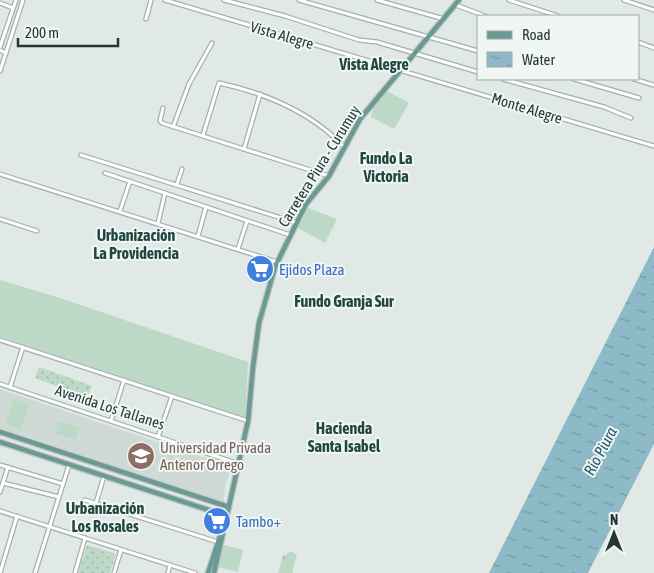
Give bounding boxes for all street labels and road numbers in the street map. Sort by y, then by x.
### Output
street label: Vista Alegre [248,18,316,52]
street label: Monte Alegre [490,89,565,127]
street label: Carretera Piura - Curumuy [275,102,363,230]
street label: Avenida Los Tallanes [53,381,167,433]

